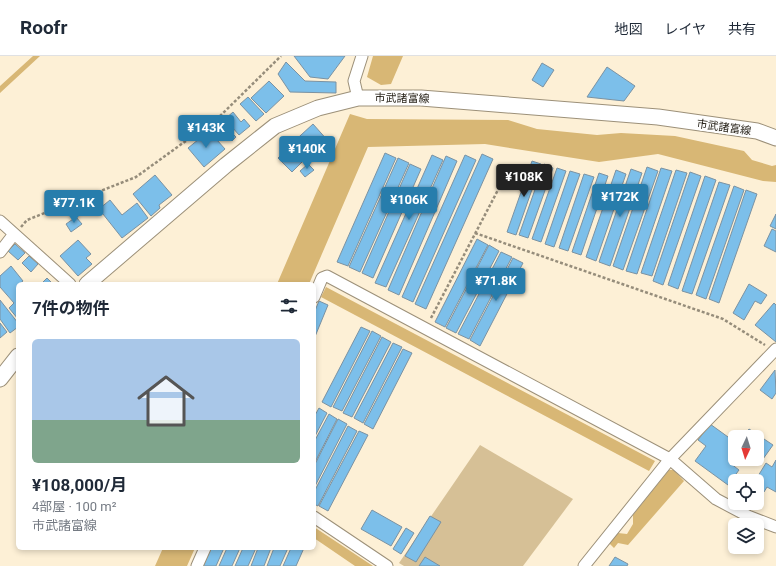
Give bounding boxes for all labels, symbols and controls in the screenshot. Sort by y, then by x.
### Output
text: Roofr [20,16,67,39]
text: 地図 [614,21,642,37]
text: レイヤ [664,21,706,37]
text: 共有 [728,21,756,37]
street label: 市武諸富線 [374,92,430,105]
pin: ¥143K [178,115,234,149]
street label: 市武諸富線 [696,117,752,138]
text: ¥143K [187,120,225,135]
pin: ¥140K [279,136,335,170]
text: ¥140K [288,141,326,156]
pin: ¥108K [496,164,552,198]
text: ¥108K [505,169,543,184]
pin: ¥172K [592,184,648,218]
pin: ¥106K [381,187,437,221]
text: ¥172K [601,189,639,204]
pin: ¥77.1K [41,190,107,224]
text: ¥106K [390,192,428,207]
text: ¥77.1K [53,195,95,210]
pin: ¥71.8K [463,268,529,302]
text: ¥71.8K [475,273,517,288]
icon: filters [278,295,300,317]
text: 7件の物件 [32,298,110,318]
icon: home [130,365,202,437]
north arrow [728,430,764,466]
map controls [728,430,764,554]
button: locate [728,474,764,510]
text: ¥108,000/月 [32,475,127,495]
text: 4部屋 · 100 m² [32,499,116,514]
text: 市武諸富線 [32,518,97,533]
button: layers [728,518,764,554]

